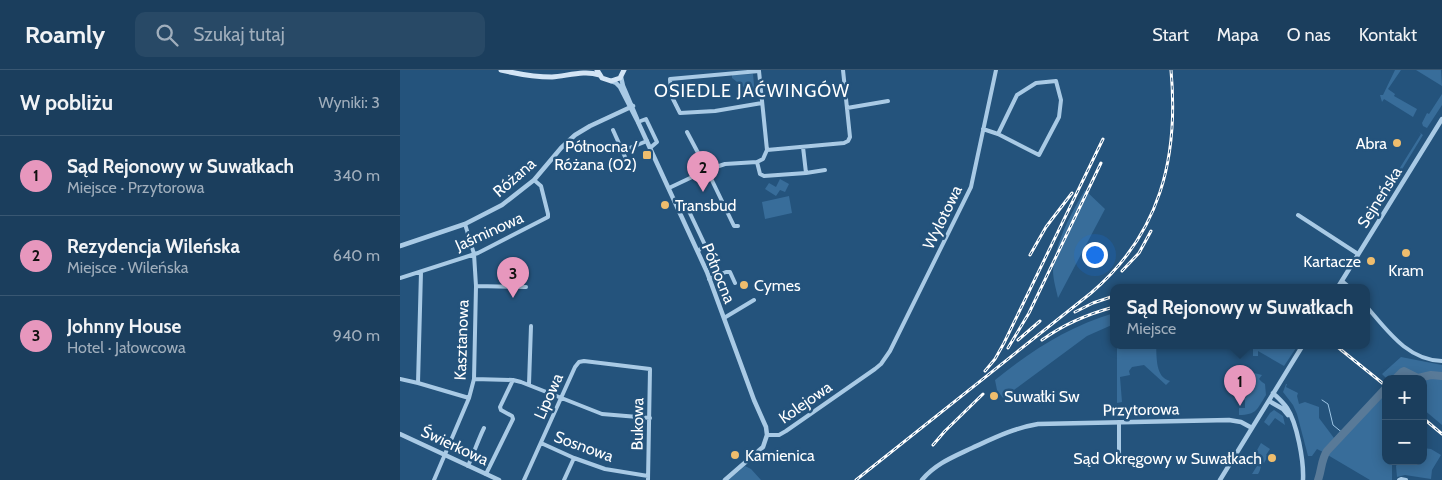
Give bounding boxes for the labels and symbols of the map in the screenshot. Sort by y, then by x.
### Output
district label: OSIEDLE JAĆWINGÓW [654,80,850,102]
place label: Abra [1356,134,1387,153]
place label: Północna / Różana (02) [554,137,638,174]
marker: Abra [1391,137,1403,149]
marker: Północna / Różana (02) [641,149,653,161]
pin: 2 [687,151,719,192]
street label: Różana [489,154,540,201]
street label: Sejneńska [1353,163,1406,231]
street label: Wylotowa [919,182,966,252]
place label: Transbud [675,196,736,215]
marker: Transbud [659,199,671,211]
street label: Jaśminowa [451,208,526,255]
street label: Północna [698,240,739,306]
your location [1082,242,1108,268]
marker: Kram [1400,247,1412,259]
place label: Kartacze [1303,252,1361,271]
marker: Kartacze [1365,255,1377,267]
pin: 3 [497,257,529,298]
place label: Kram [1388,261,1424,280]
place label: Cymes [754,276,801,295]
marker: Cymes [738,279,750,291]
street label: Kasztanowa [451,299,472,381]
pin: 1 [1224,365,1256,406]
street label: Lipowa [530,370,567,422]
street label: Kolejowa [775,377,836,428]
place label: Suwałki Sw [1004,387,1080,406]
marker: Suwałki Sw [988,390,1000,402]
street label: Bukowa [628,397,647,450]
street label: Przytorowa [1103,399,1180,420]
street label: Świerkowa [418,422,492,469]
street label: Sosnowa [552,427,616,466]
place label: Kamienica [745,446,815,465]
marker: Kamienica [729,449,741,461]
place label: Sąd Okręgowy w Suwałkach [1073,449,1262,468]
marker: Sąd Okręgowy w Suwałkach [1266,452,1278,464]

